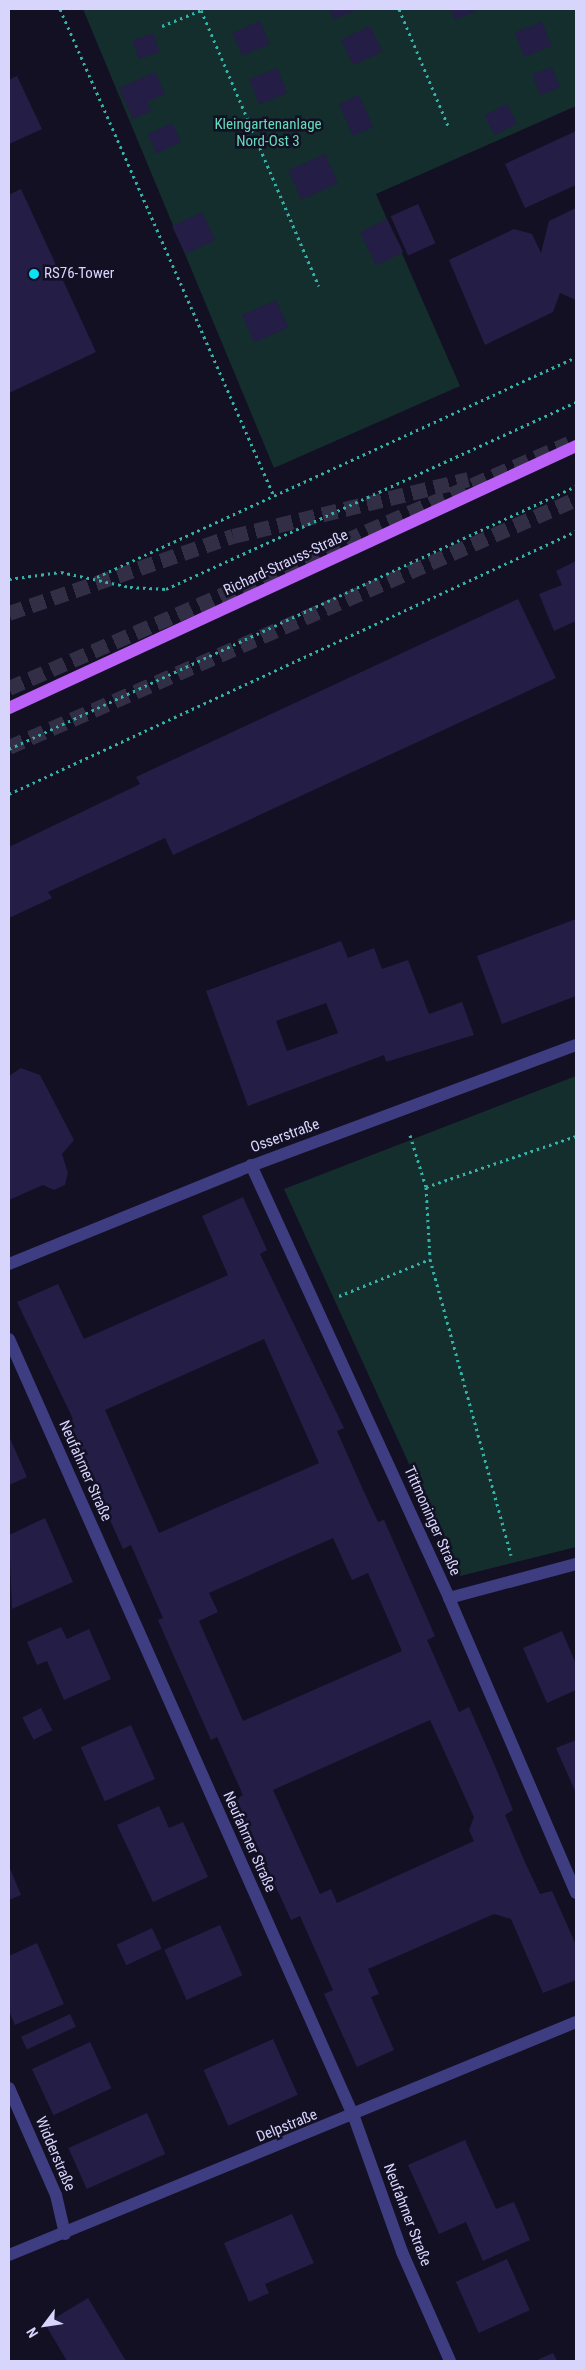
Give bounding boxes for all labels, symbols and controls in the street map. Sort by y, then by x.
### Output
park label: Kleingartenanlage Nord-Ost 3 [214,115,322,150]
place label: RS76-Tower [44,265,114,283]
marker: RS76-Tower [28,268,40,280]
street label: Richard-Strauss-Straße [221,526,351,600]
street label: Osserstraße [248,1115,322,1157]
street label: Neufahrner Straße [55,1418,115,1524]
street label: Tittmoninger Straße [400,1463,464,1579]
street label: Neufahrner Straße [219,1789,279,1895]
street label: Delpstraße [254,2106,320,2146]
street label: Widderstraße [31,2114,79,2194]
street label: Neufahrner Straße [379,2161,435,2269]
north arrow [20,2300,70,2350]
text: N [23,2325,41,2341]

